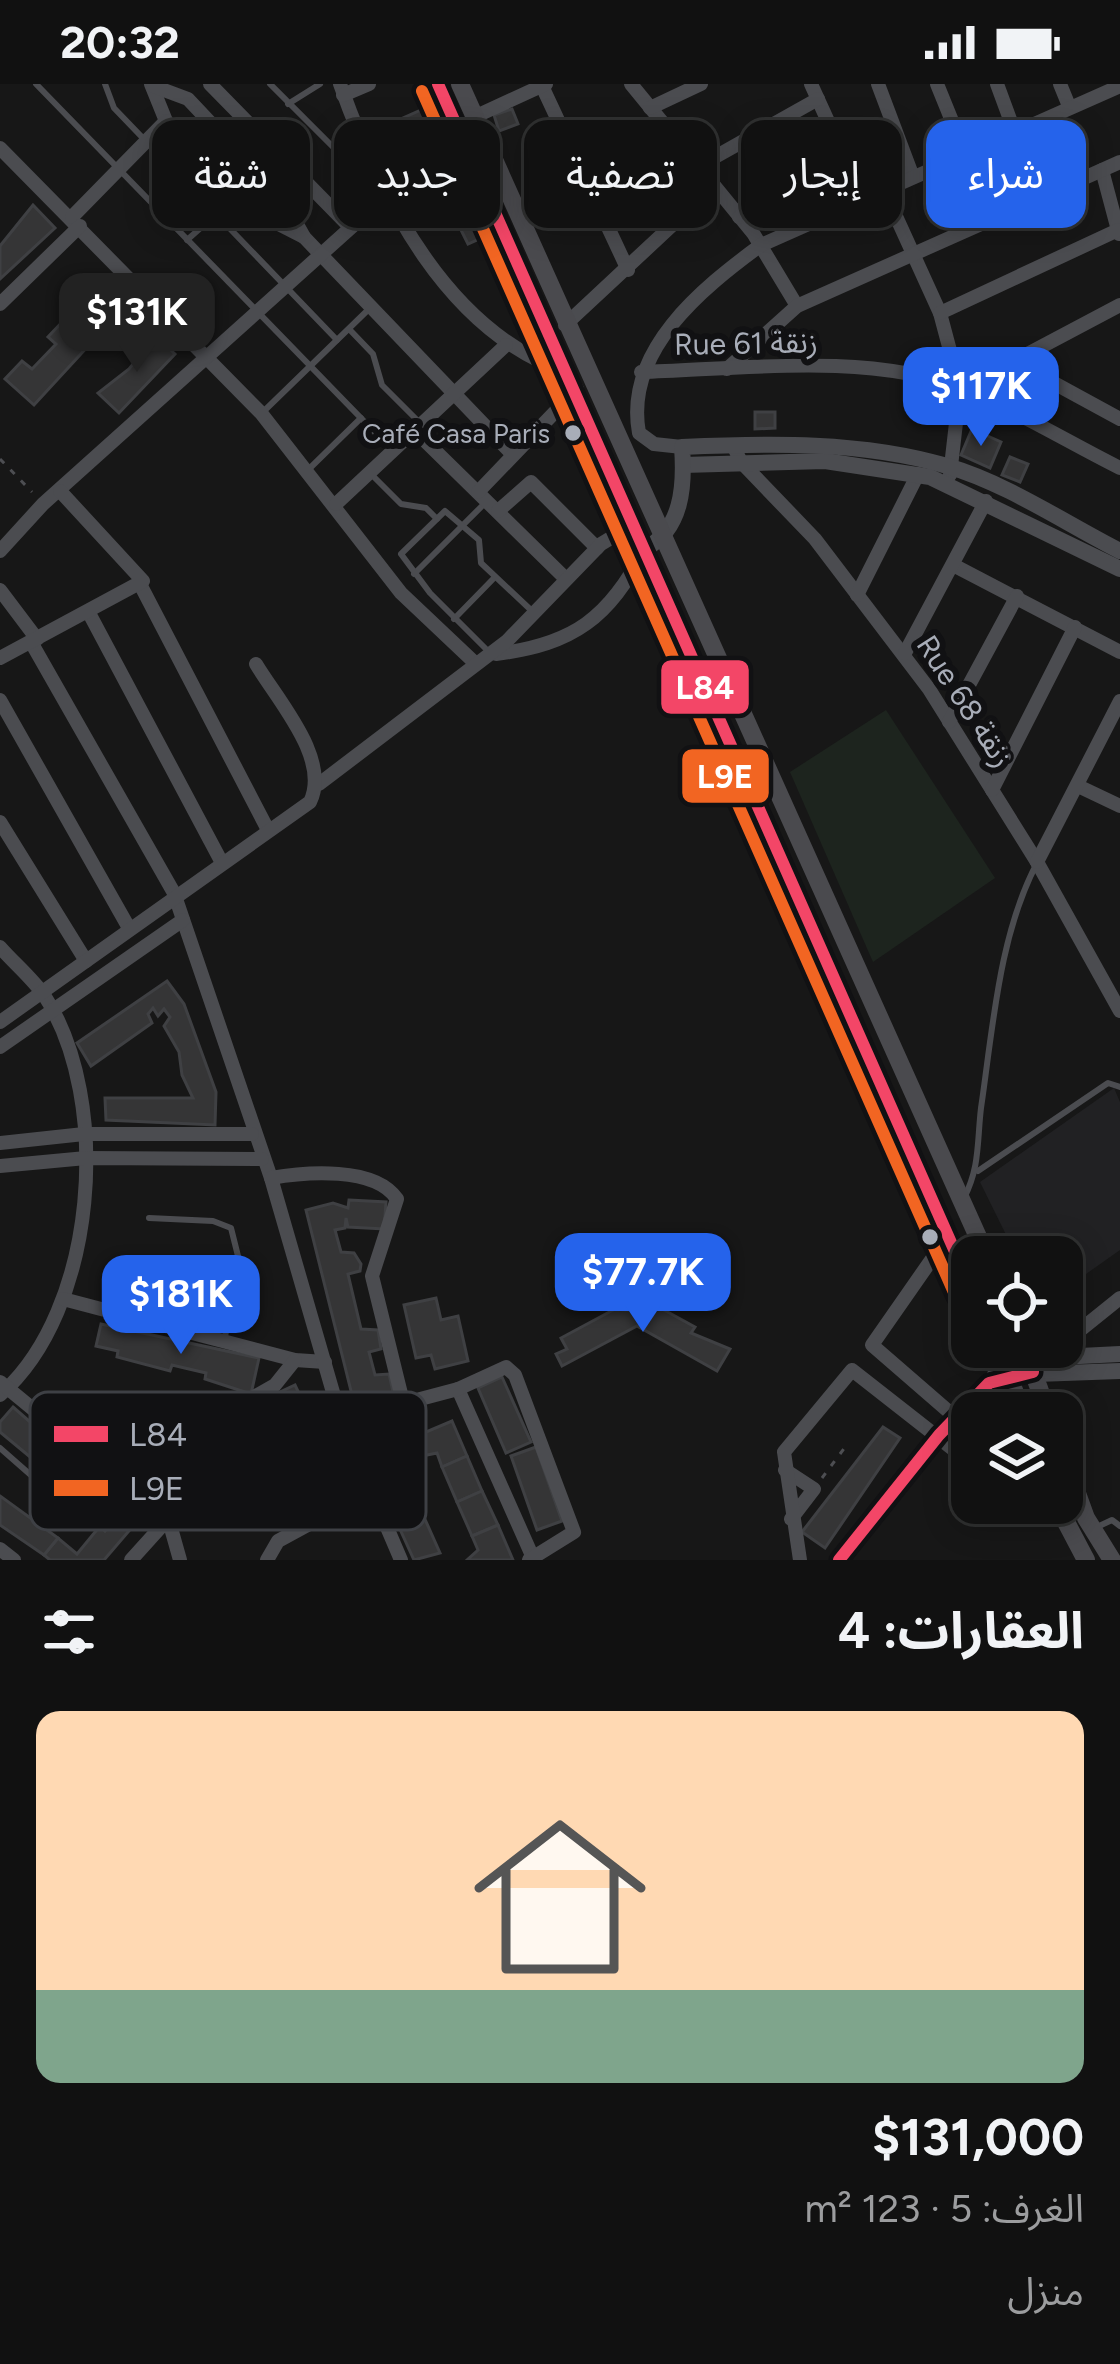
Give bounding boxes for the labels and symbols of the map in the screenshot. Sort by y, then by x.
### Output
pin: $131K [53,273,221,375]
street label: Rue 61 زنقة [674,323,818,363]
pin: $117K [897,347,1065,449]
place label: Café Casa Paris [362,417,550,450]
marker: Café Casa Paris [562,422,584,444]
street label: Rue 68 زنقة [909,628,1021,774]
line badge: L84 [659,658,751,716]
text: L84 [676,668,734,707]
line badge: L9E [680,747,771,805]
text: L9E [697,757,753,796]
unlabelled marker [919,1226,941,1248]
pin: $77.7K [545,1233,741,1335]
pin: $181K [97,1255,265,1357]
legend [30,1392,426,1530]
text: L84 [129,1415,187,1454]
text: L9E [129,1469,184,1508]

